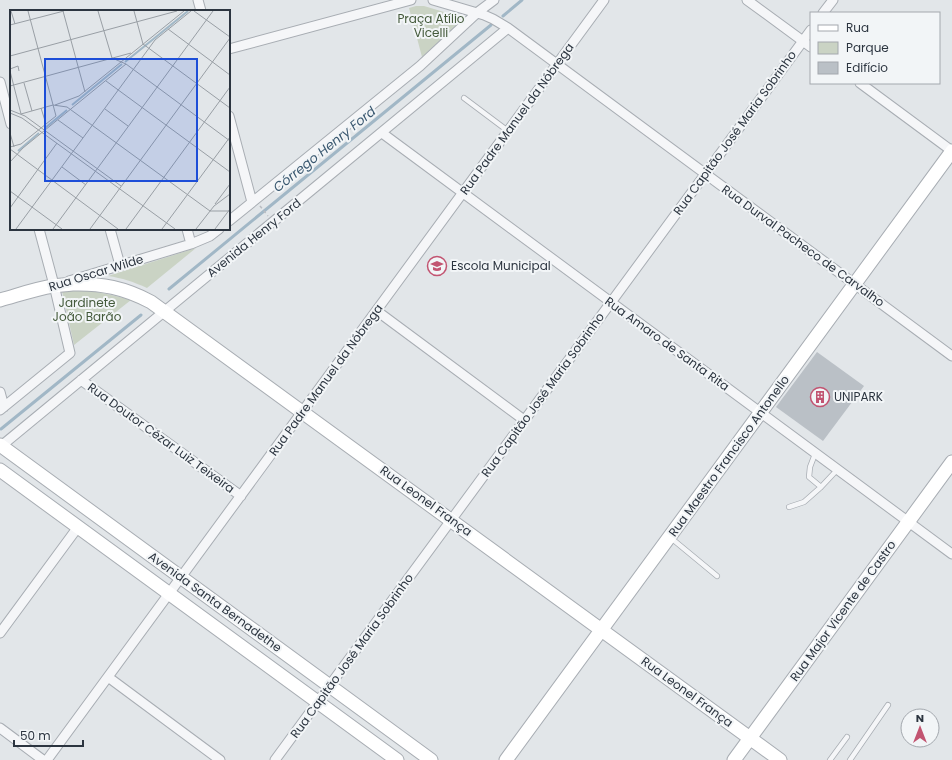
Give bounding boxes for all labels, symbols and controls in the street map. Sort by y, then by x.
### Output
inset map [10,10,230,230]
park label: Praça Atílio Vicelli [397,10,465,41]
legend [810,12,940,84]
text: Rua [846,19,869,36]
street label: Rua Padre Manuel da Nóbrega [456,39,577,198]
text: Parque [846,39,889,56]
street label: Rua Capitão José Maria Sobrinho [669,47,800,218]
text: Edifício [846,59,888,76]
water label: Córrego Henry Ford [269,102,380,197]
street label: Rua Durval Pacheco de Carvalho [718,181,888,311]
street label: Avenida Henry Ford [203,194,304,281]
street label: Rua Oscar Wilde [46,250,145,295]
school or university icon: Escola Municipal [426,255,448,277]
place label: Escola Municipal [451,257,551,274]
street label: Rua Amaro de Santa Rita [602,293,733,395]
park label: Jardinete João Barão [53,294,122,325]
street label: Rua Padre Manuel da Nóbrega [265,300,386,459]
street label: Rua Capitão José Maria Sobrinho [477,309,608,480]
street label: Rua Maestro Francisco Antonello [664,371,793,540]
street label: Rua Doutor Cézar Luiz Teixeira [84,378,238,497]
building icon: UNIPARK [809,386,831,408]
place label: UNIPARK [834,388,883,405]
street label: Rua Leonel França [377,462,476,540]
street label: Rua Major Vicente de Castro [786,536,900,685]
street label: Avenida Santa Bernadethe [145,547,285,656]
street label: Rua Capitão José Maria Sobrinho [286,570,417,741]
street label: Rua Leonel França [638,653,737,731]
north arrow [900,708,940,748]
text: N [916,710,924,726]
scale bar [14,722,83,748]
text: 50 m [20,727,51,744]

